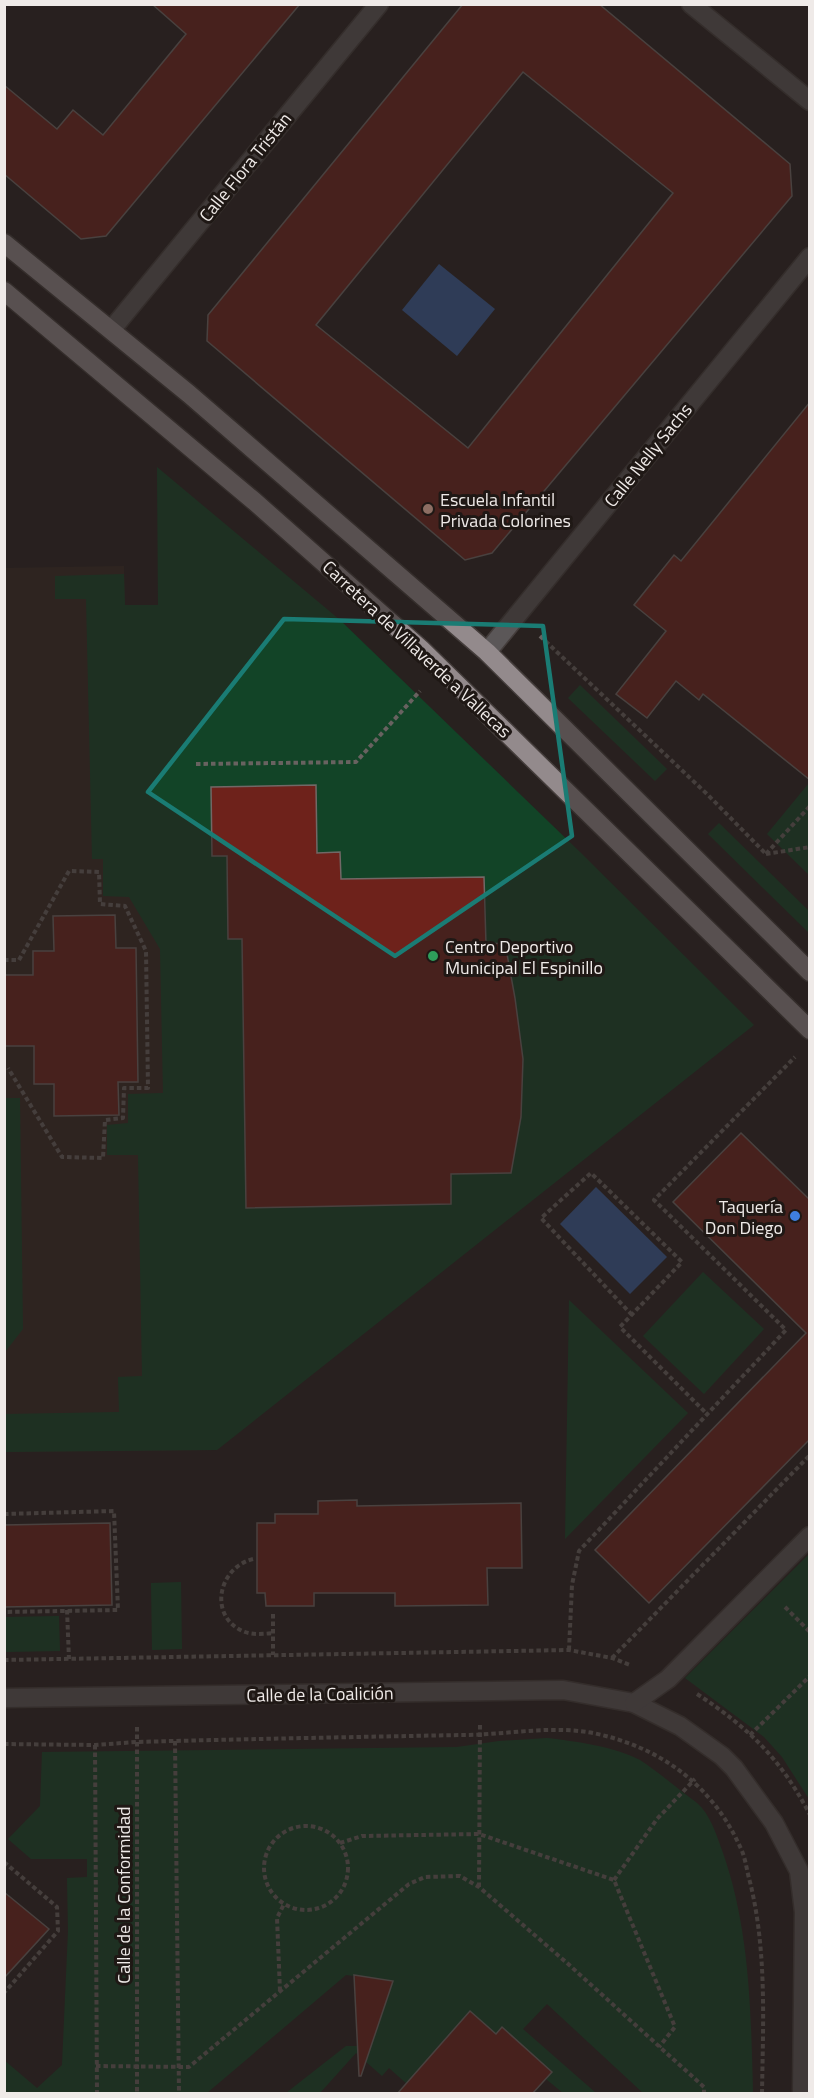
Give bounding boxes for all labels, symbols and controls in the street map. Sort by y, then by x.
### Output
street label: Calle Flora Tristán [192,106,298,228]
street label: Calle Nelly Sachs [598,397,698,513]
place label: Escuela Infantil Privada Colorines [440,486,571,534]
marker: Escuela Infantil Privada Colorines [421,502,435,516]
street label: Carretera de Villaverde a Vallecas [316,554,518,744]
place label: Centro Deportivo Municipal El Espinillo [445,933,603,981]
marker: Centro Deportivo Municipal El Espinillo [426,949,440,963]
place label: Taquería Don Diego [705,1193,783,1241]
marker: Taquería Don Diego [788,1209,802,1223]
street label: Calle de la Coalición [246,1679,394,1709]
street label: Calle de la Conformidad [110,1806,137,1984]

